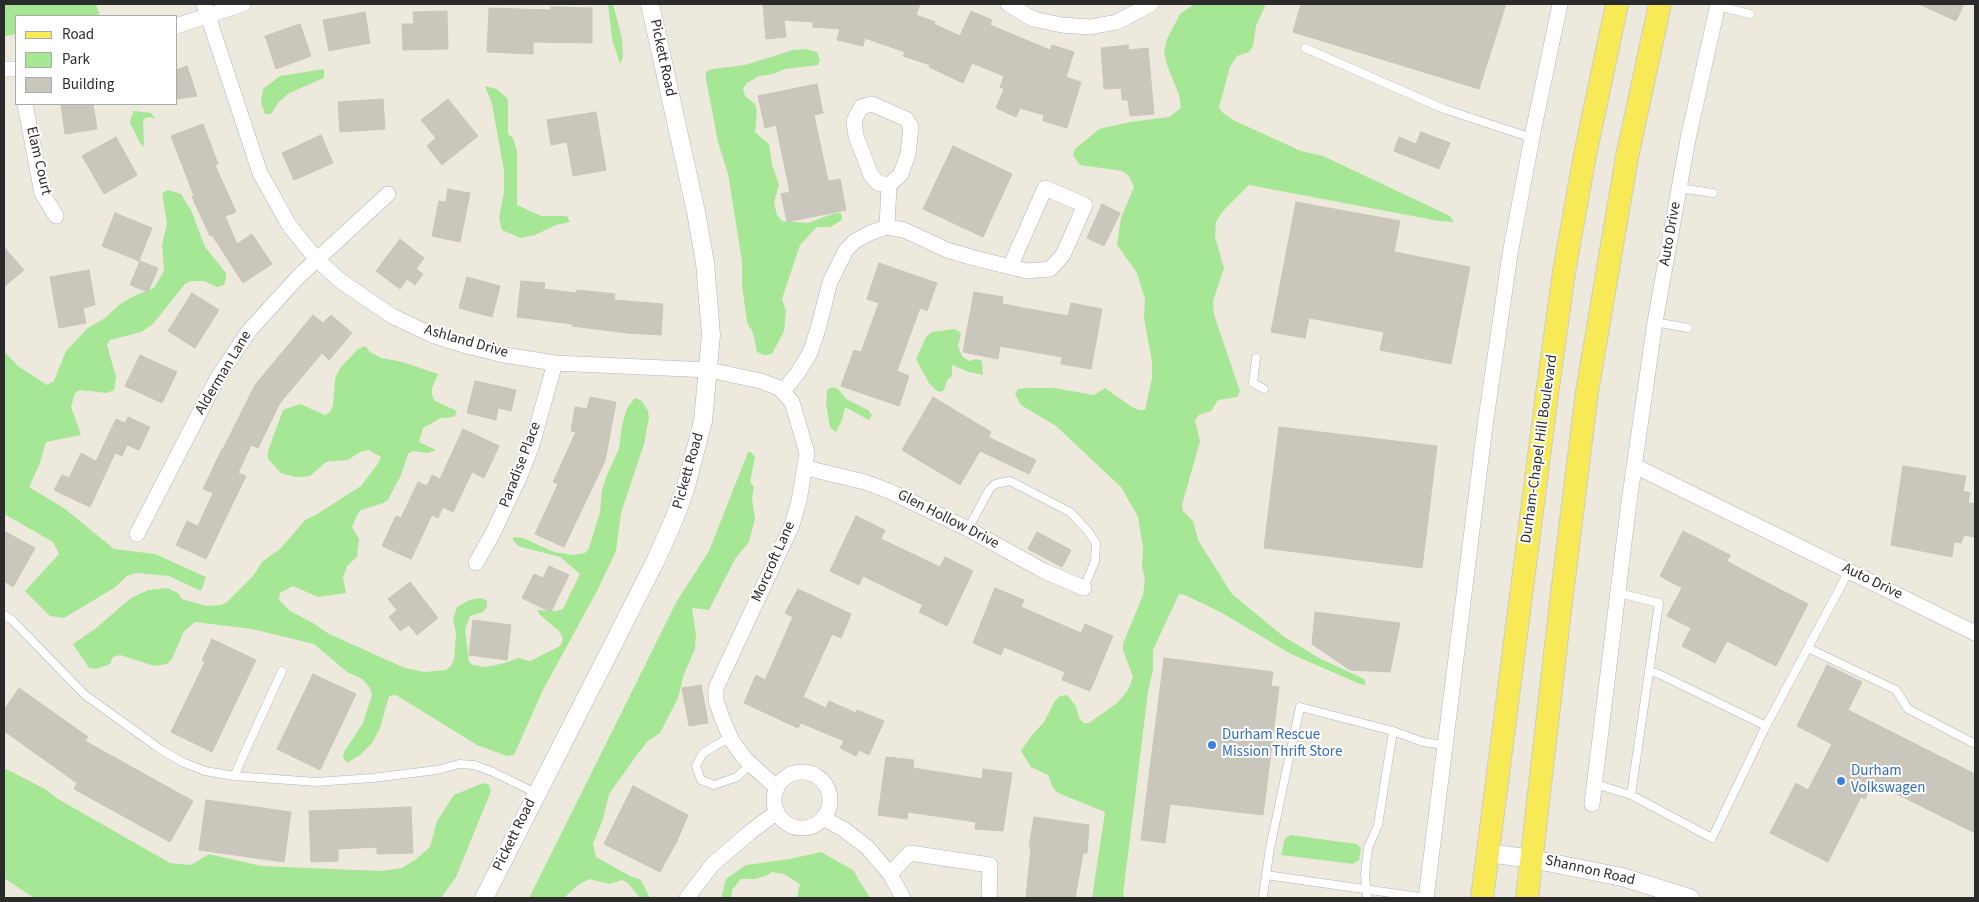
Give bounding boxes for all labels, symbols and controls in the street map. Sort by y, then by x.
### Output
legend [15,15,178,105]
street label: Pickett Road [645,18,679,98]
text: Road [62,24,94,45]
text: Park [62,49,90,70]
text: Building [62,74,114,95]
street label: Elam Court [21,125,55,197]
street label: Auto Drive [1657,201,1685,267]
street label: Ashland Drive [422,321,510,363]
street label: Alderman Lane [192,328,256,418]
street label: Durham-Chapel Hill Boulevard [1518,353,1562,545]
street label: Paradise Place [496,420,546,510]
street label: Pickett Road [670,431,708,511]
street label: Glen Hollow Drive [894,487,1002,553]
street label: Morcroft Lane [748,519,800,605]
street label: Auto Drive [1839,560,1905,604]
place label: Durham Rescue Mission Thrift Store [1222,727,1342,762]
marker: Durham Rescue Mission Thrift Store [1206,739,1218,751]
place label: Durham Volkswagen [1851,763,1925,798]
marker: Durham Volkswagen [1835,775,1847,787]
street label: Pickett Road [490,796,540,874]
street label: Shannon Road [1543,852,1637,890]

